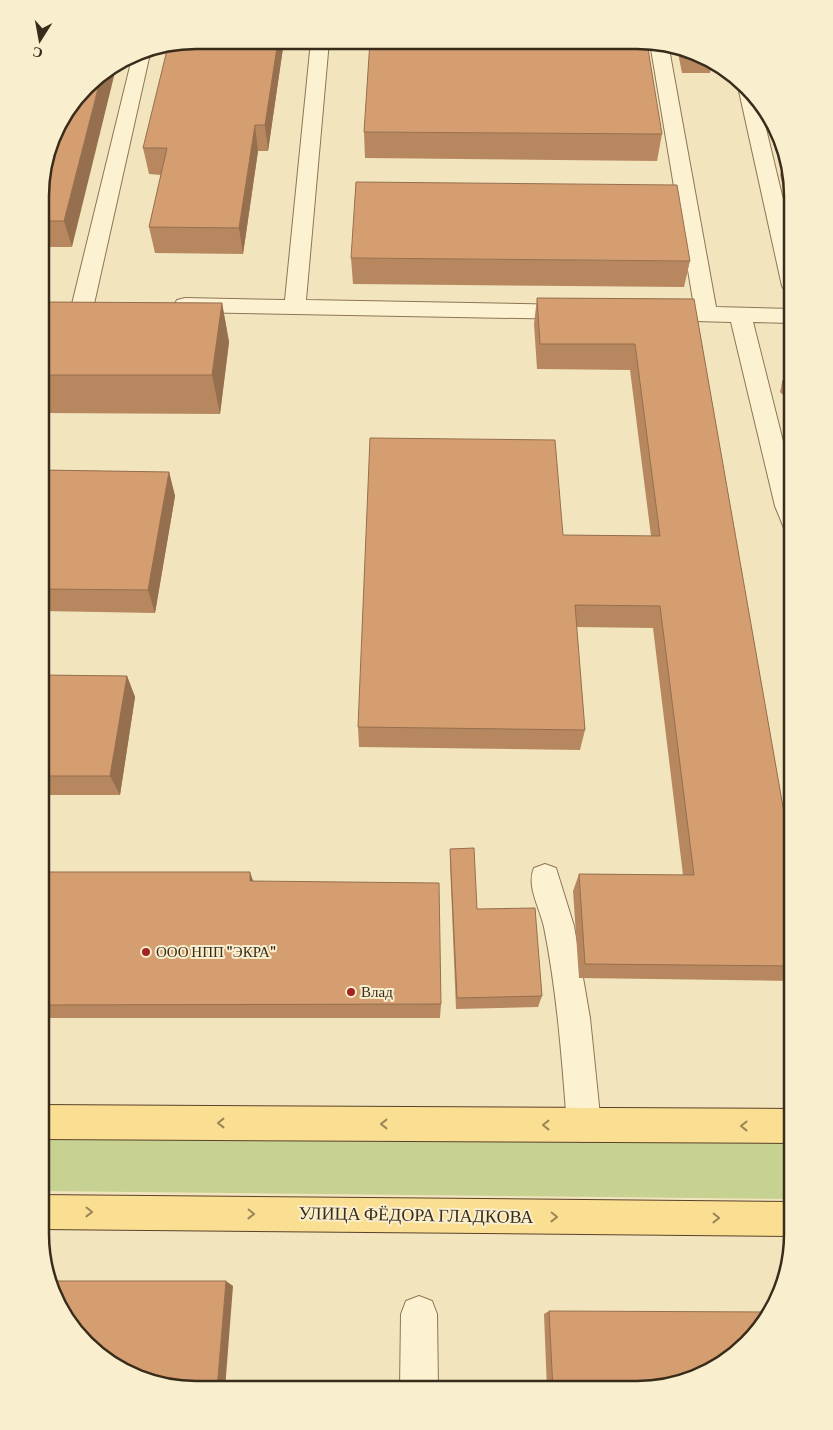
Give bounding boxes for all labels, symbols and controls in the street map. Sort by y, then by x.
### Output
north arrow [15,15,65,65]
text: С [31,44,44,62]
place label: ООО НПП "ЭКРА" [156,944,276,960]
marker: ООО НПП "ЭКРА" [140,946,152,958]
place label: Влад [361,984,393,1000]
marker: Влад [345,986,357,998]
one-way arrow [217,1118,225,1128]
one-way arrow [380,1119,388,1129]
one-way arrow [542,1120,550,1130]
one-way arrow [740,1121,748,1131]
street label: УЛИЦА ФЁДОРА ГЛАДКОВА [298,1203,534,1227]
one-way arrow [86,1207,93,1217]
one-way arrow [248,1209,256,1219]
one-way arrow [550,1212,558,1222]
one-way arrow [712,1213,720,1223]

